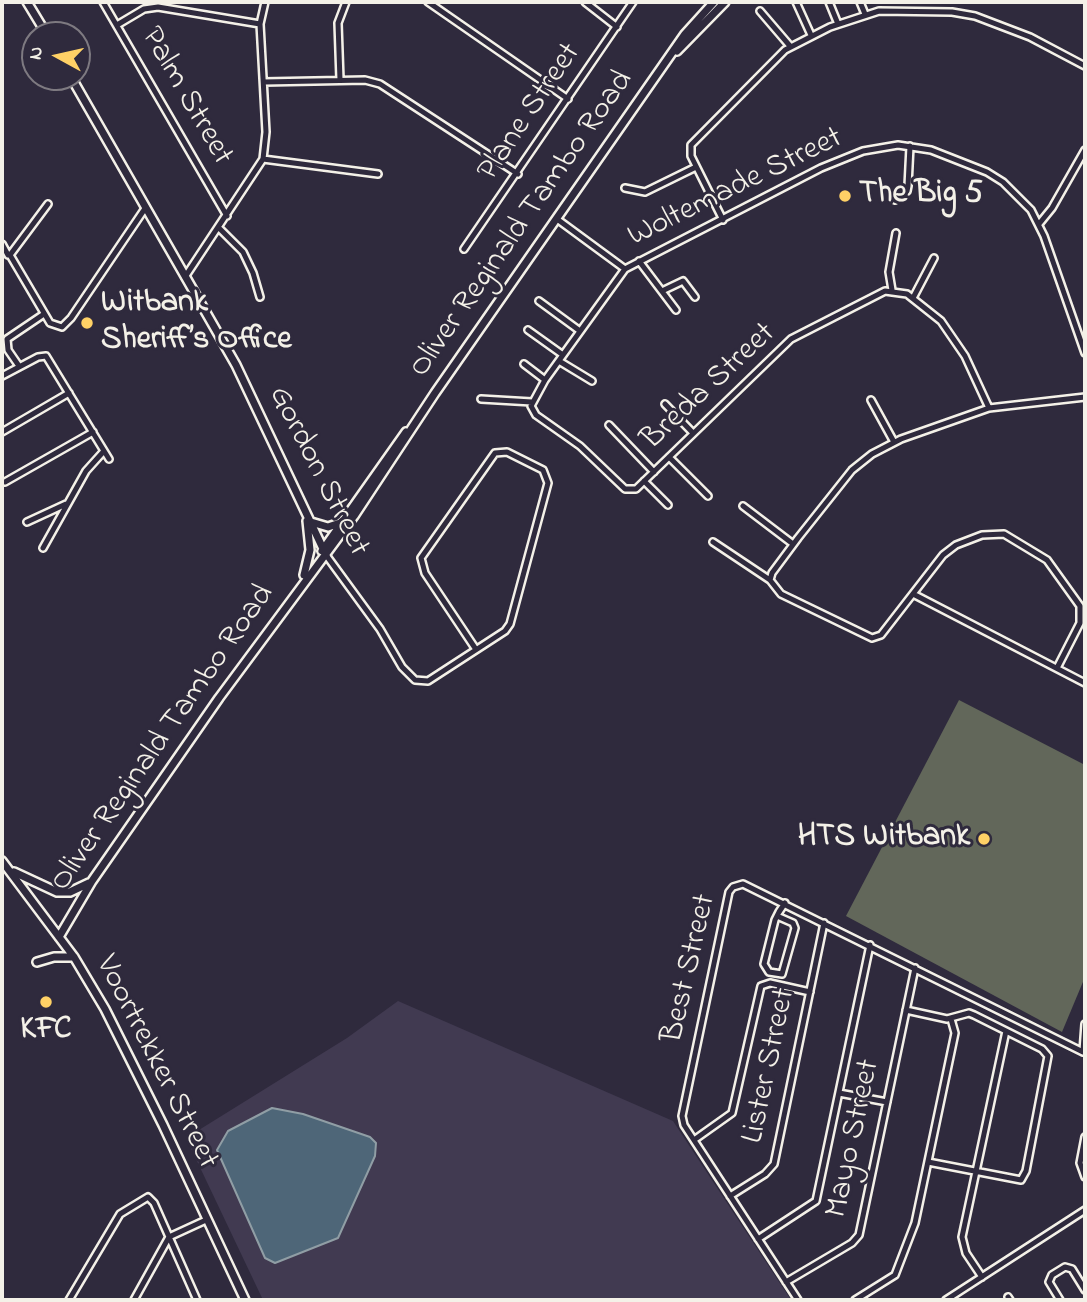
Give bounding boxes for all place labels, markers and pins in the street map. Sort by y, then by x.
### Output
place label: The Big 5 [859,177,983,215]
marker: The Big 5 [837,188,853,204]
place label: Witbank Sheriff’s Office [101,286,291,361]
marker: Witbank Sheriff’s Office [79,315,95,331]
place label: HTS Witbank [798,820,970,858]
marker: HTS Witbank [976,831,992,847]
marker: KFC [38,994,54,1010]
place label: KFC [20,1013,72,1051]

